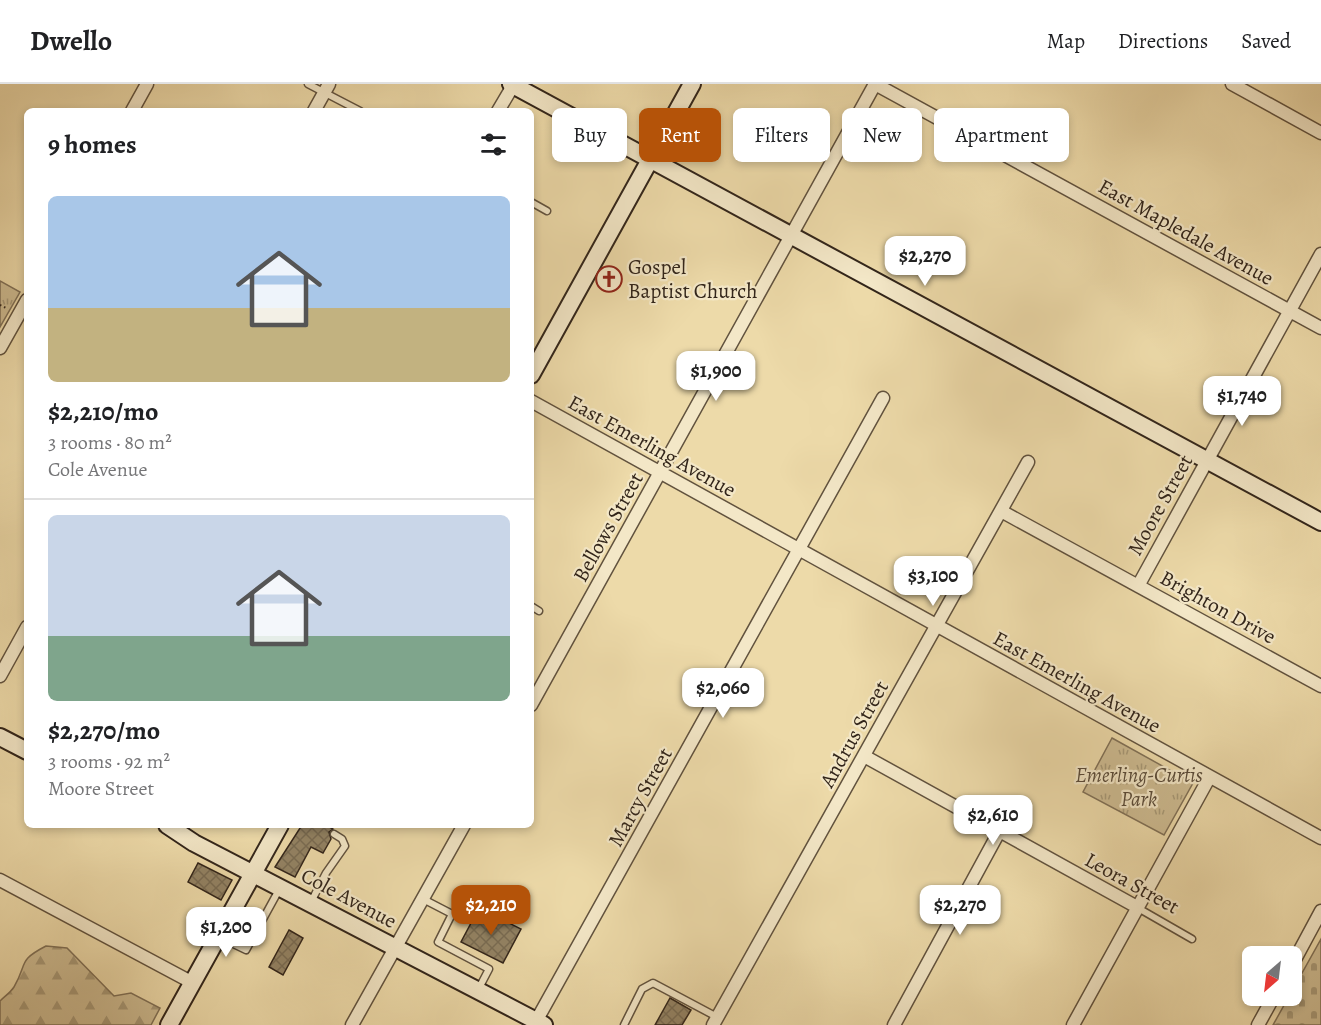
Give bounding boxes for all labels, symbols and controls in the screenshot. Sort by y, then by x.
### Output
text: Dwello [30,22,112,60]
text: Map [1047,27,1085,55]
text: Directions [1118,27,1208,55]
text: Saved [1241,27,1291,55]
chip: Buy [552,108,627,162]
chip: Rent [639,108,721,162]
chip: Filters [733,108,830,162]
chip: New [842,108,922,162]
chip: Apartment [934,108,1069,162]
text: 9 homes [48,127,137,162]
icon: filters [477,128,510,161]
street label: East Mapledale Avenue [1093,172,1279,292]
icon: home [225,235,333,343]
pin: $2,270 [876,236,974,287]
text: $2,270 [899,242,951,269]
place label: Gospel Baptist Church [628,253,757,305]
church icon: Gospel Baptist Church [594,264,624,294]
pin: $1,900 [667,351,765,402]
text: $1,900 [690,357,742,384]
pin: $1,740 [1193,376,1291,427]
text: $1,740 [1217,382,1267,409]
street label: East Emerling Avenue [563,388,741,504]
text: $2,210/mo [48,394,158,429]
text: 3 rooms · 80 m² [48,429,172,456]
street label: Moore Street [1121,449,1199,560]
text: Cole Avenue [48,456,147,483]
street label: Bellows Street [566,467,650,587]
icon: home [225,554,333,662]
pin: $3,100 [884,556,982,607]
text: $3,100 [908,562,958,589]
street label: Brighton Drive [1155,564,1281,650]
street label: East Emerling Avenue [988,624,1166,740]
pin: $2,060 [674,668,772,719]
text: $2,060 [696,674,750,701]
street label: Andrus Street [813,675,895,793]
text: $2,270/mo [48,713,160,748]
street label: Marcy Street [601,742,679,852]
text: 3 rooms · 92 m² [48,748,170,775]
park label: Emerling-Curtis Park [1075,761,1203,813]
text: Moore Street [48,775,154,802]
pin: $2,610 [944,795,1042,846]
text: $2,610 [968,801,1018,828]
street label: Leora Street [1080,846,1184,920]
street label: Cole Avenue [296,861,402,935]
pin: $2,210 [442,885,540,936]
pin: $2,270 [911,885,1009,936]
text: $2,210 [465,891,517,918]
text: $2,270 [934,891,986,918]
pin: $1,200 [177,907,275,958]
text: $1,200 [200,913,252,940]
north arrow [1242,946,1302,1006]
map controls [1242,946,1302,1006]

